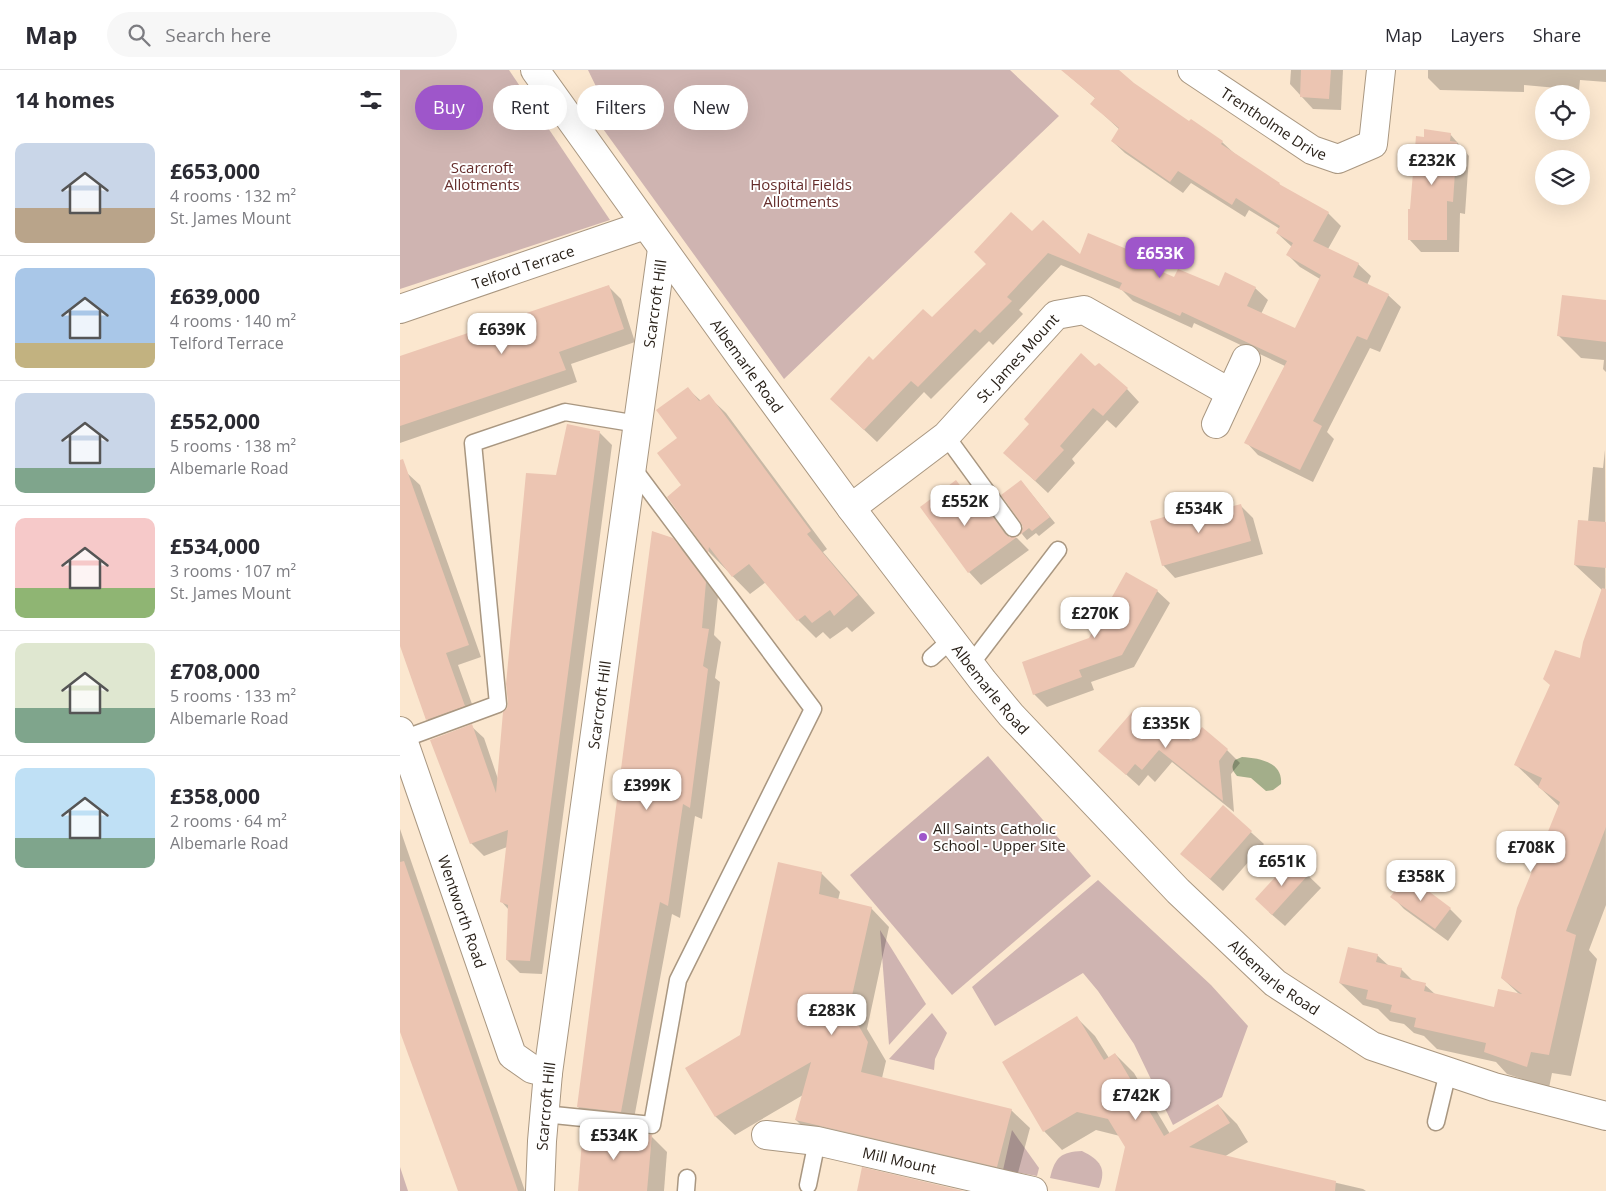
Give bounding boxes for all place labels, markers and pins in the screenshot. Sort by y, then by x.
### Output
pin: £232K [1397,144,1467,186]
pin: £653K [1125,236,1195,279]
pin: £639K [467,312,537,355]
pin: £552K [930,484,1000,527]
pin: £534K [1164,492,1234,534]
pin: £270K [1060,596,1130,639]
pin: £335K [1131,706,1201,749]
pin: £399K [612,768,682,811]
place label: All Saints Catholic School - Upper Site [933,818,1066,855]
pin: £708K [1496,830,1566,873]
marker: All Saints Catholic School - Upper Site [917,831,929,843]
pin: £651K [1247,844,1317,887]
pin: £358K [1386,860,1456,902]
pin: £283K [797,994,867,1036]
pin: £742K [1101,1078,1171,1121]
pin: £534K [579,1118,649,1161]

